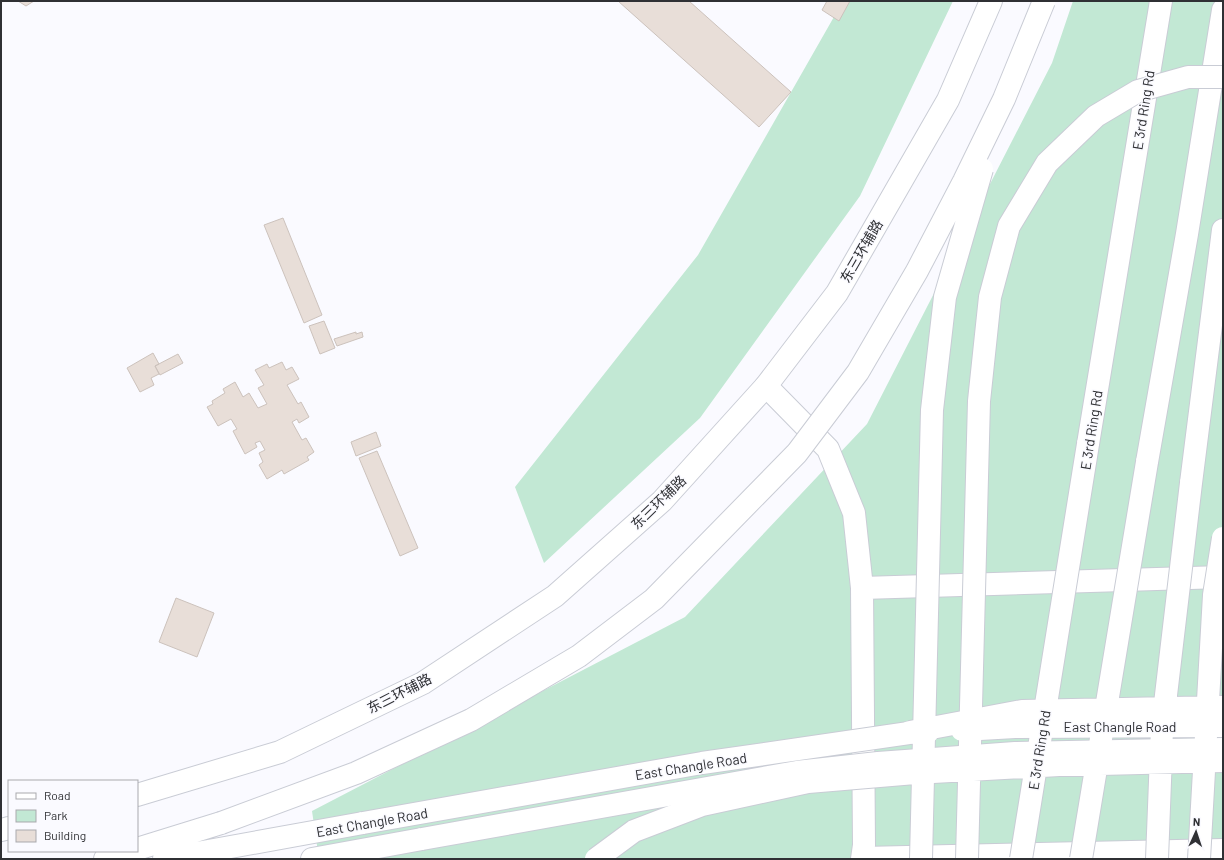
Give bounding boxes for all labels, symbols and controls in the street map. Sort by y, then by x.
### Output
street label: E 3rd Ring Rd [1128,69,1158,151]
street label: 东三环辅路 [836,216,886,286]
street label: E 3rd Ring Rd [1076,389,1106,471]
street label: 东三环辅路 [627,472,689,532]
street label: 东三环辅路 [364,670,434,716]
street label: E 3rd Ring Rd [1024,709,1054,791]
street label: East Changle Road [1064,718,1176,735]
street label: East Changle Road [634,749,748,783]
legend [8,780,138,852]
text: Road [44,788,71,802]
street label: East Changle Road [315,804,429,840]
text: Park [44,808,68,822]
north arrow [1176,812,1216,852]
text: N [1193,815,1201,828]
text: Building [44,828,86,842]

